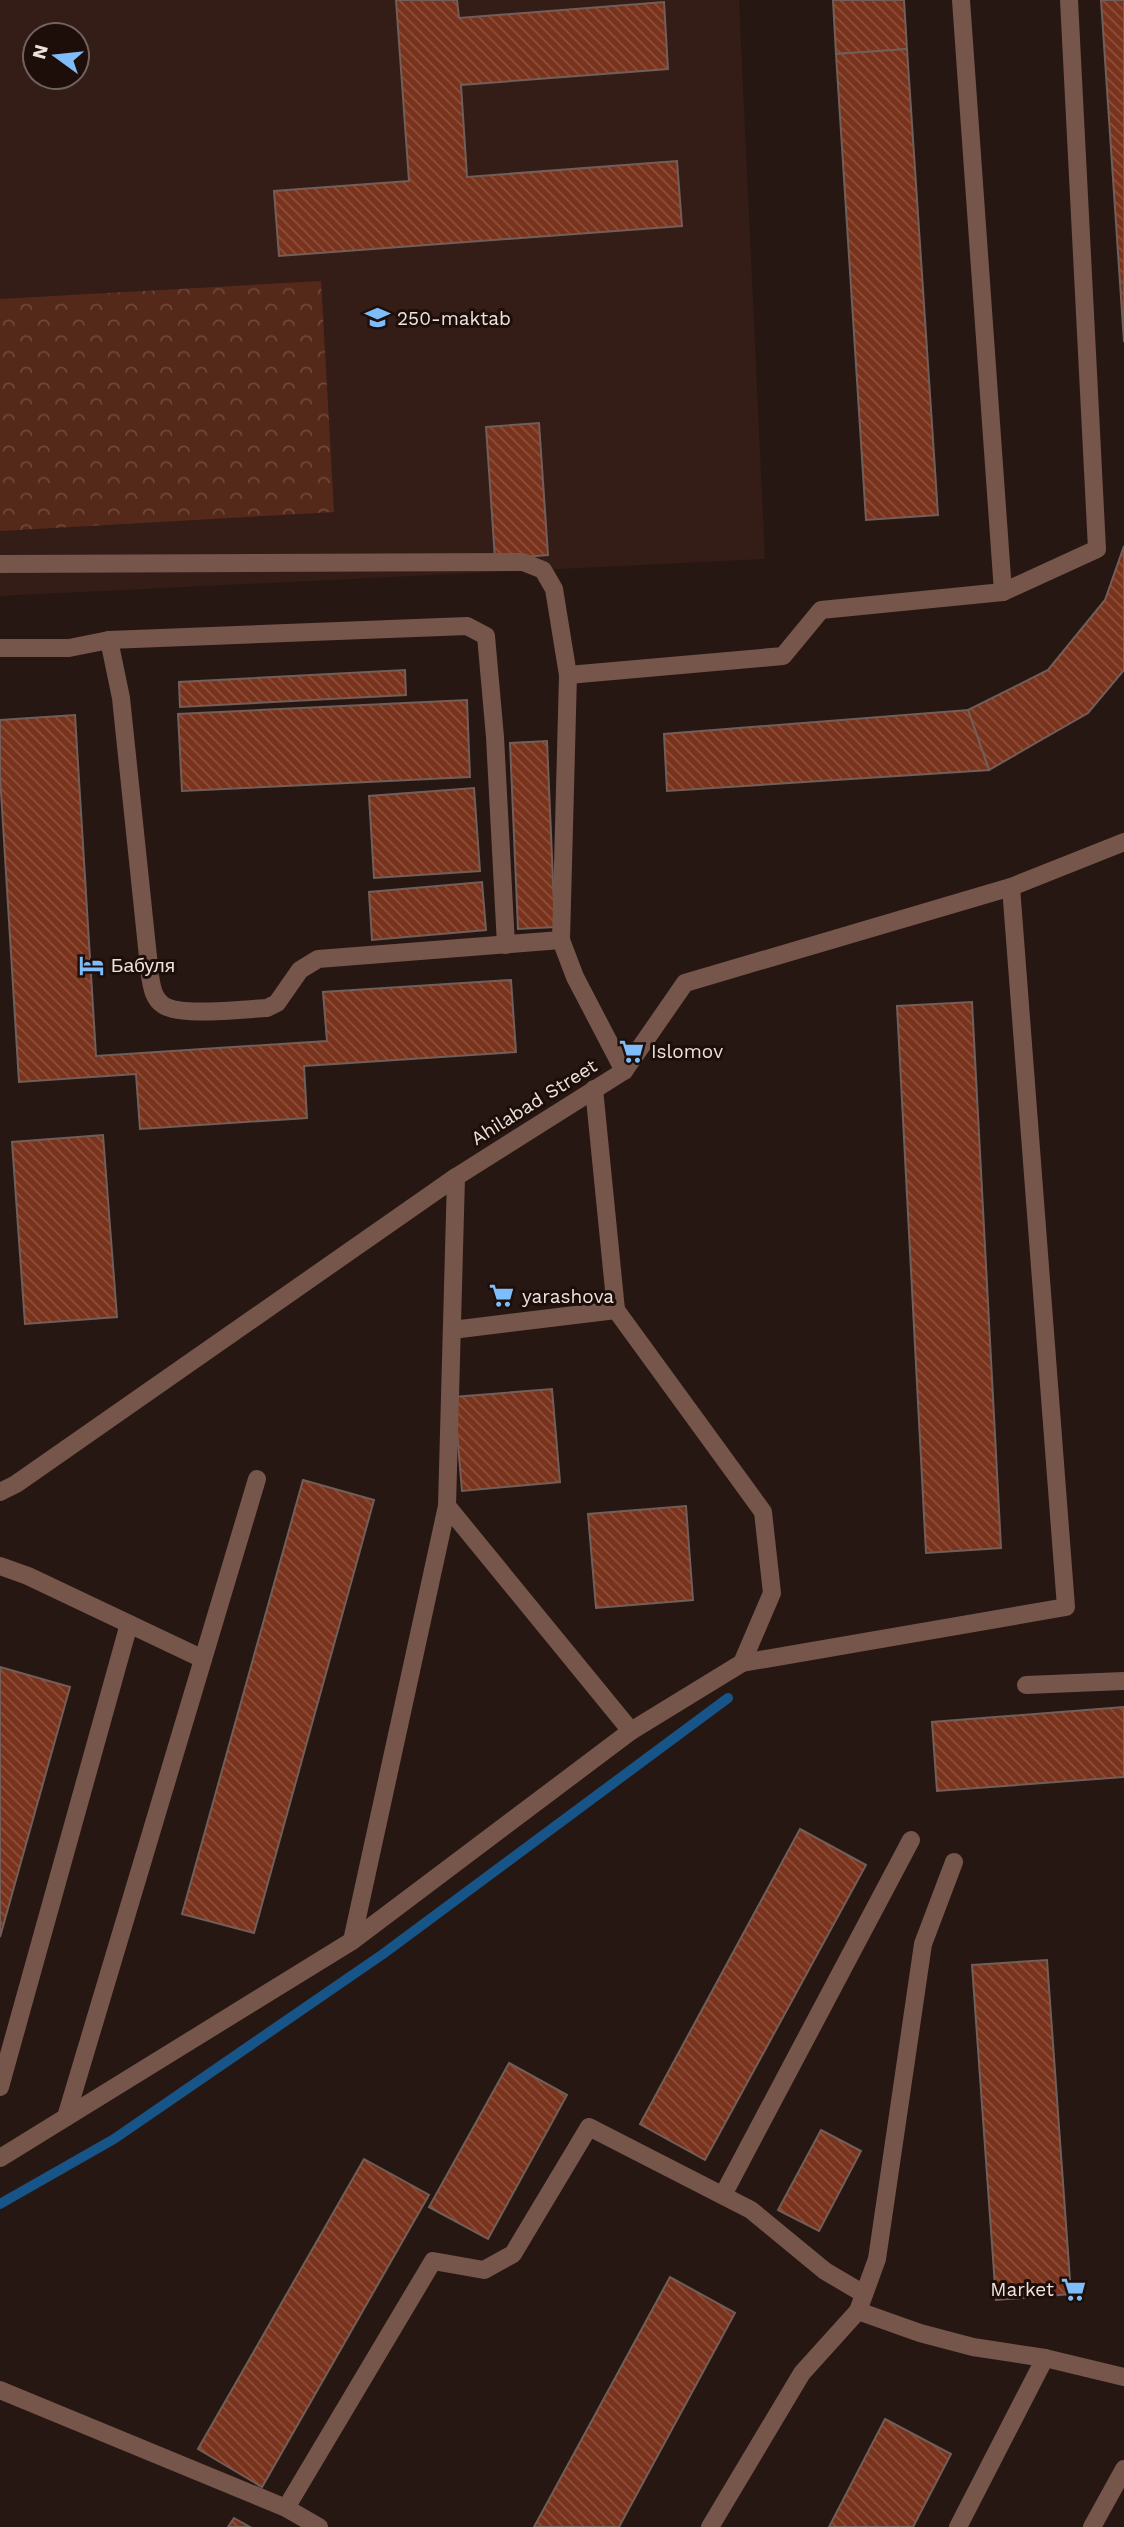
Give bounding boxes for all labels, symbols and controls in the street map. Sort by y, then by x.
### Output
north arrow [21,21,91,91]
text: N [27,42,53,62]
school or university icon: 250-maktab [363,304,391,332]
place label: 250-maktab [397,307,511,330]
hotel icon: Бабуля [77,951,105,979]
place label: Бабуля [111,954,175,977]
supermarket icon: Islomov [617,1037,645,1065]
place label: Islomov [651,1040,723,1063]
street label: Ahilabad Street [467,1054,601,1150]
supermarket icon: yarashova [488,1282,516,1310]
place label: yarashova [522,1285,614,1308]
supermarket icon: Market [1060,2275,1088,2303]
place label: Market [990,2278,1054,2301]

